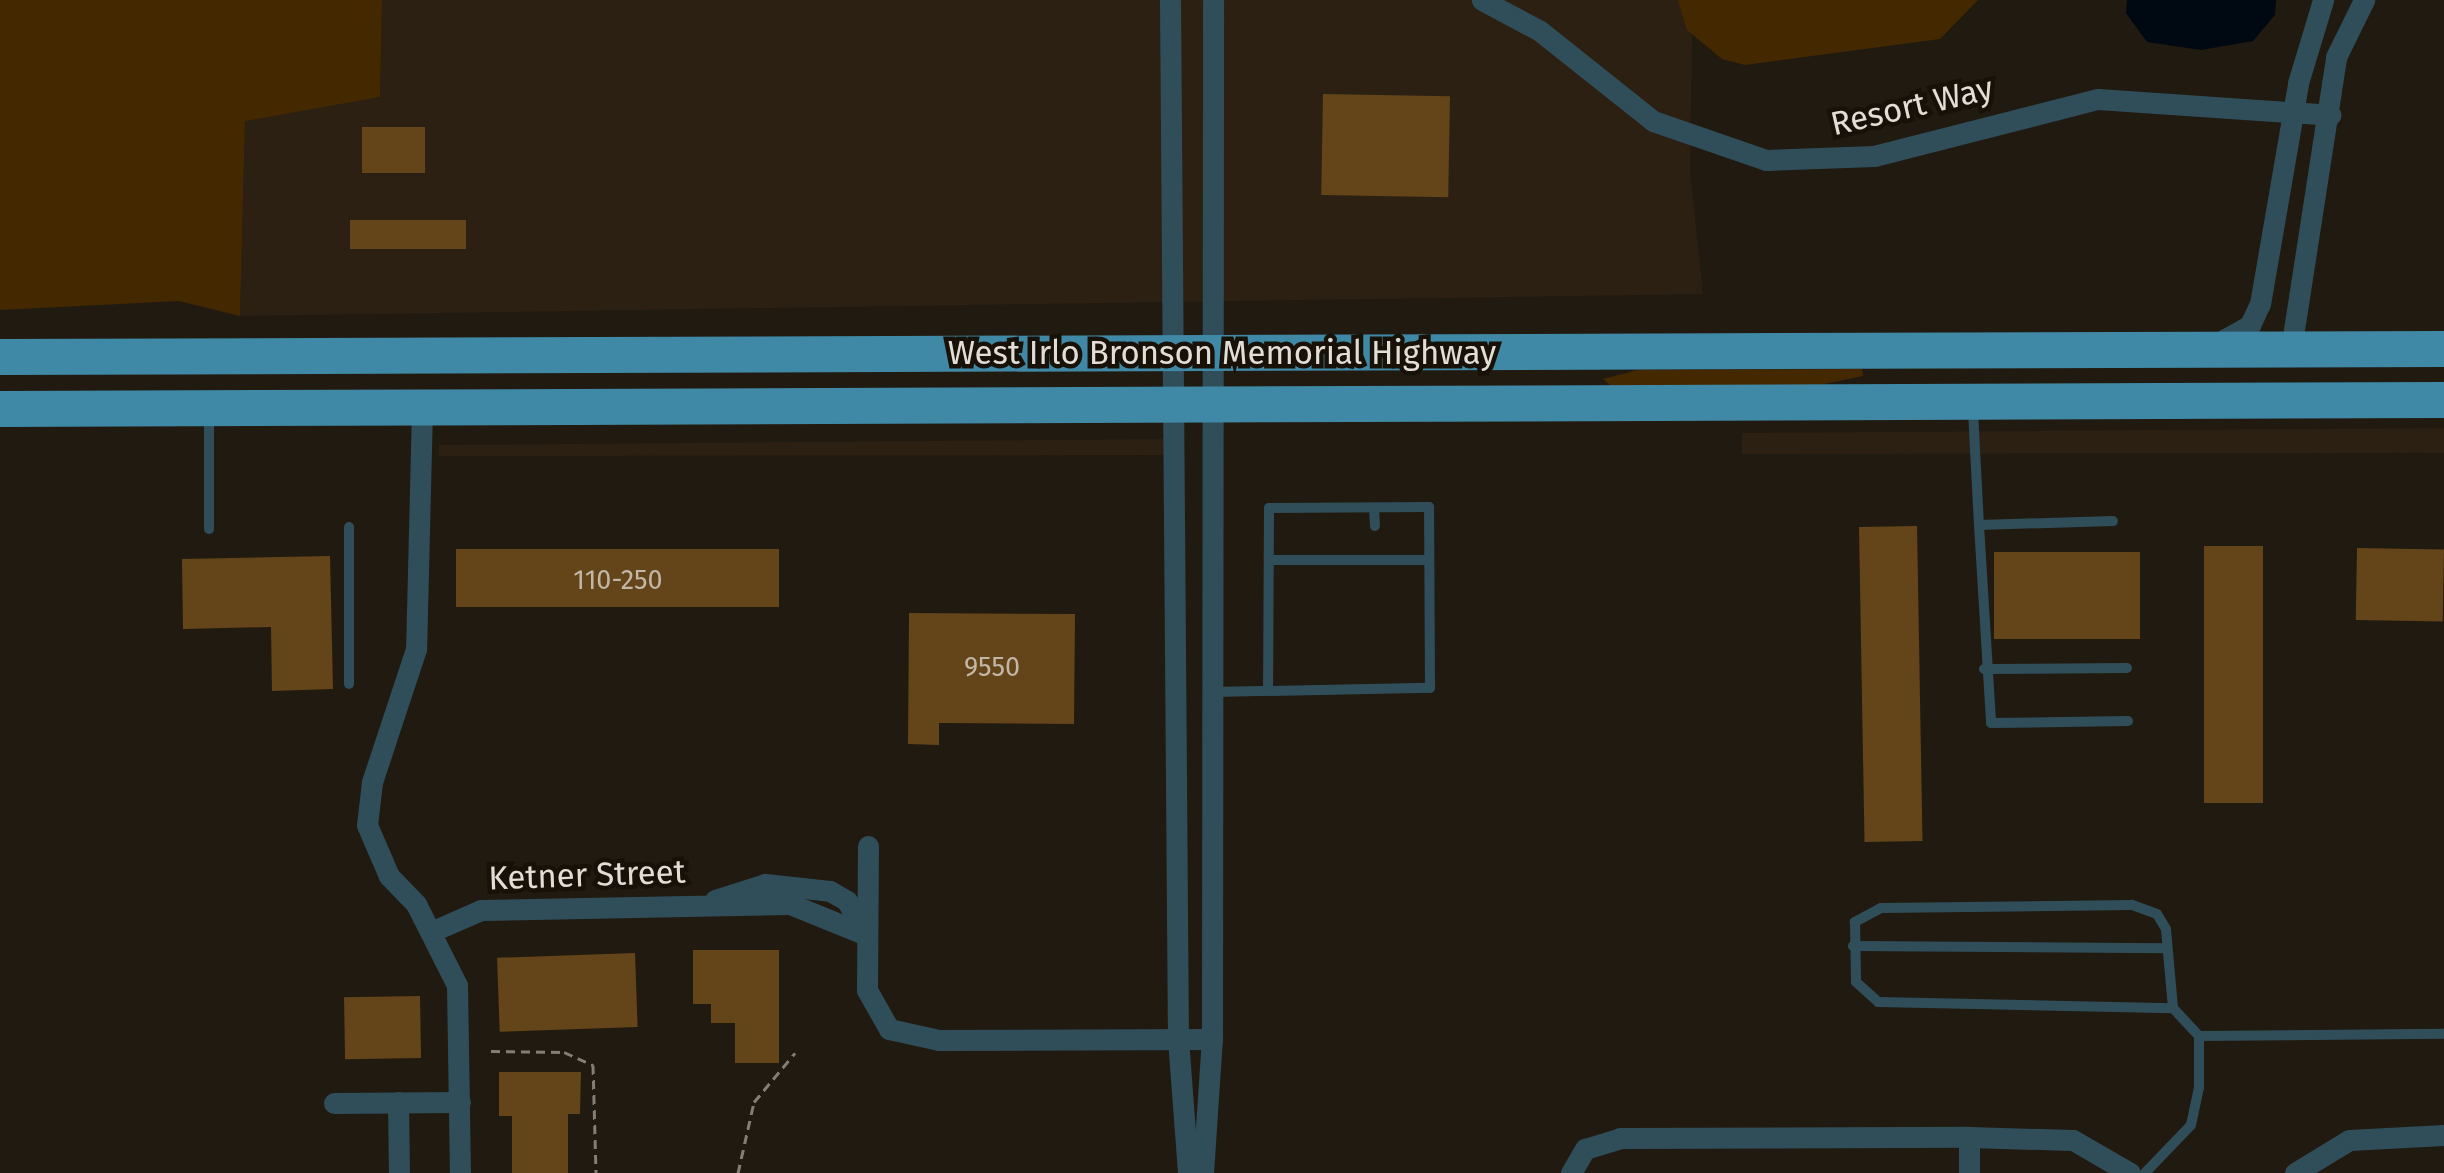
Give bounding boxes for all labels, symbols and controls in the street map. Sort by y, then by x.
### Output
street label: Resort Way [1827,69,1997,145]
street label: West Irlo Bronson Memorial Highway [948,334,1496,374]
house number: 110-250 [573,565,663,597]
house number: 9550 [964,652,1020,684]
street label: Ketner Street [488,853,686,899]

